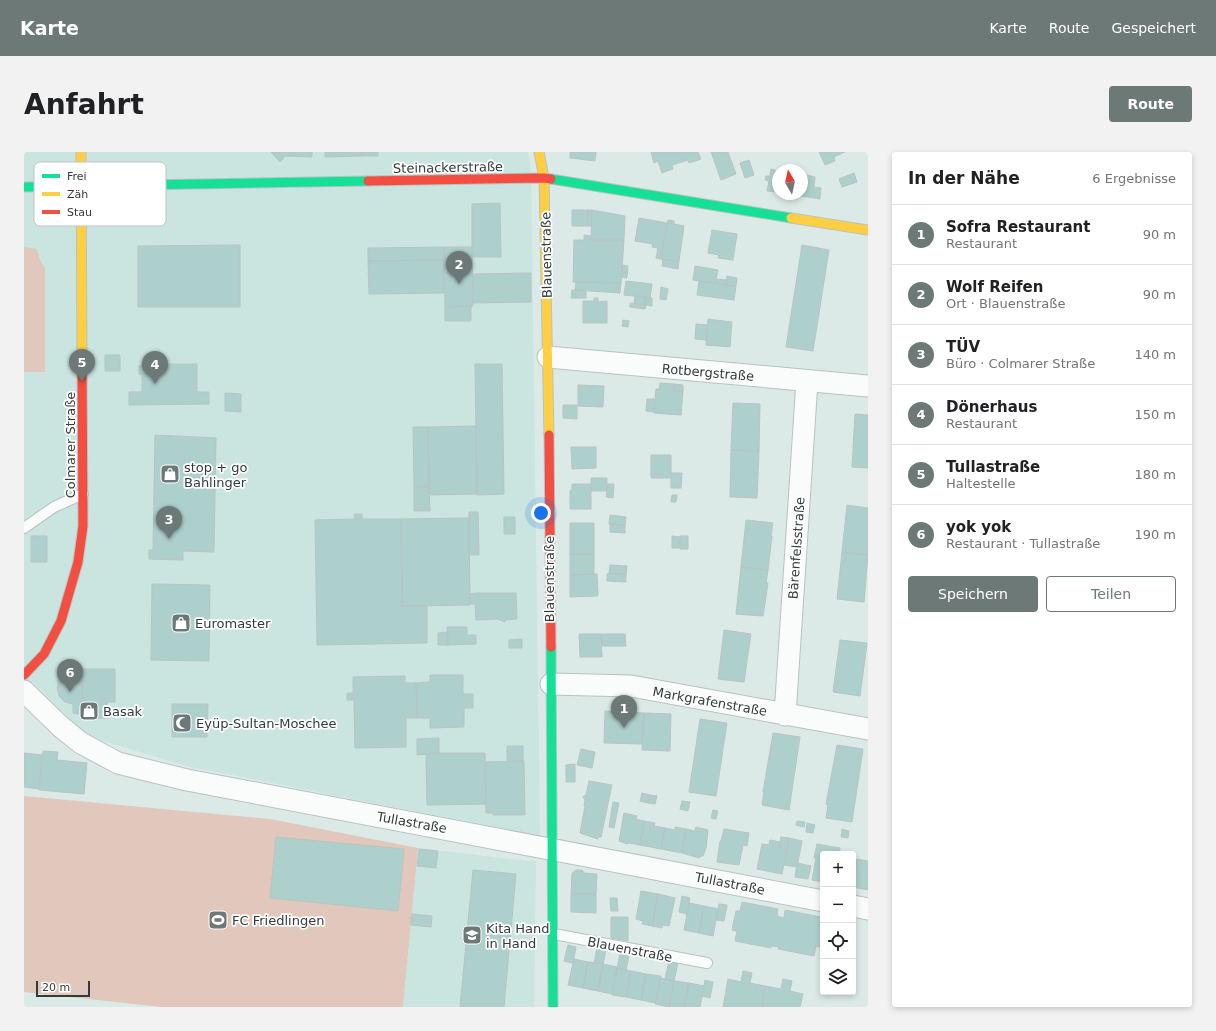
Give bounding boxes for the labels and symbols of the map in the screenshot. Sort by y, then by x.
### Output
street label: Steinackerstraße [393,159,503,176]
legend [34,162,166,226]
north arrow [772,164,808,200]
text: Frei [67,170,87,183]
text: Zäh [67,188,88,201]
text: Stau [67,206,92,219]
street label: Blauenstraße [538,212,555,298]
pin: 2 [446,251,472,284]
pin: 5 [69,349,95,382]
pin: 4 [142,351,168,384]
street label: Rotbergstraße [661,361,755,384]
street label: Colmarer Straße [63,392,78,498]
place label: stop + go Bahlinger [184,460,247,490]
shop icon: stop + go Bahlinger [159,463,181,485]
street label: Bärenfelsstraße [785,496,808,600]
your location [531,503,551,523]
pin: 3 [156,506,182,539]
street label: Blauenstraße [542,536,557,622]
shop icon: Euromaster [170,612,192,634]
place label: Euromaster [195,616,271,631]
pin: 6 [57,659,83,692]
street label: Markgrafenstraße [652,684,768,719]
pin: 1 [611,695,637,728]
shop icon: Basak [78,700,100,722]
place label: Basak [103,704,143,719]
mosque icon: Eyüp-Sultan-Moschee [171,712,193,734]
place label: Eyüp-Sultan-Moschee [196,716,337,731]
street label: Tullastraße [375,809,448,836]
street label: Tullastraße [693,869,766,898]
sports icon: FC Friedlingen [207,909,229,931]
place label: FC Friedlingen [232,913,324,928]
place label: Kita Hand in Hand [486,921,550,951]
school or university icon: Kita Hand in Hand [461,924,483,946]
street label: Blauenstraße [586,934,674,965]
scale bar [36,979,90,998]

